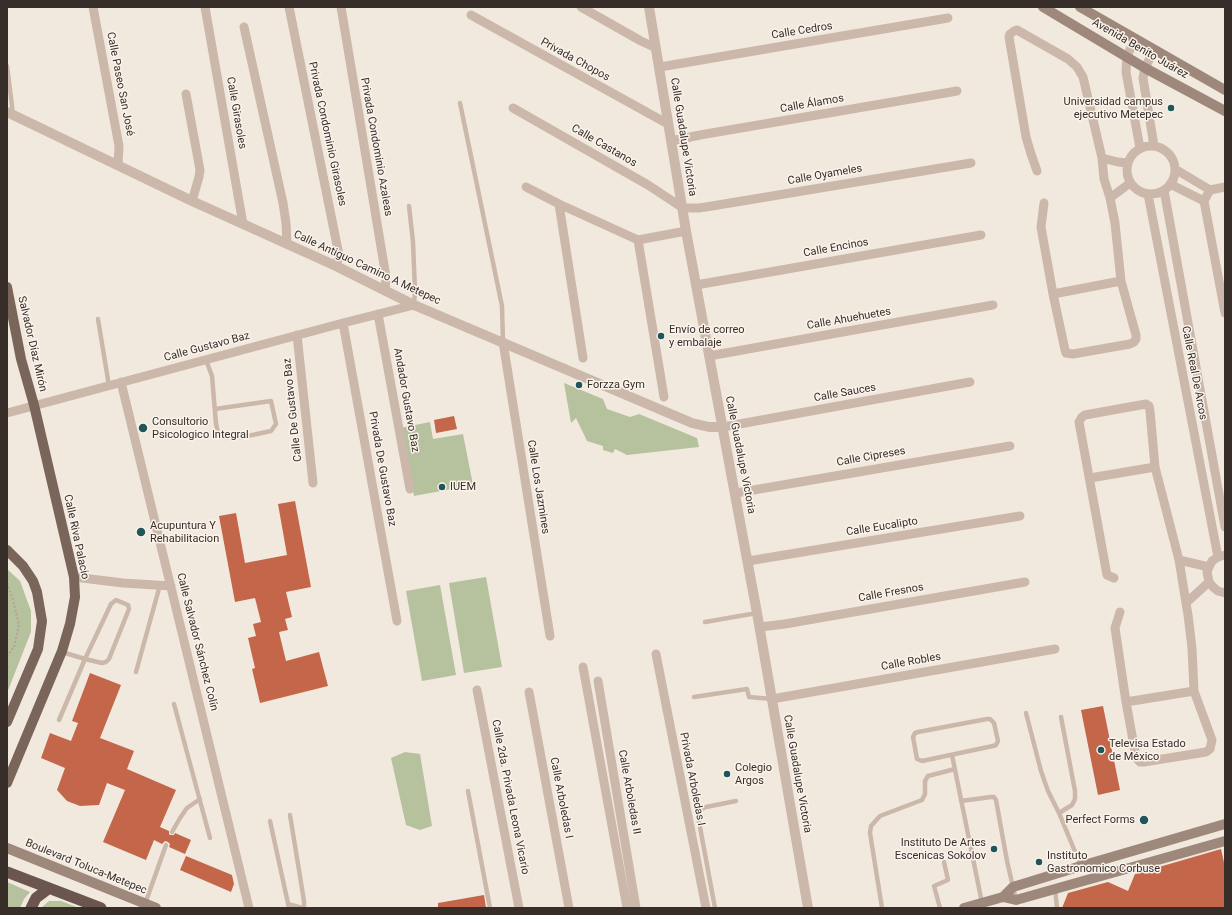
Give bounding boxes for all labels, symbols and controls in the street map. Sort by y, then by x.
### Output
street label: Avenida Benito Juárez [1090,16,1190,82]
street label: Calle Cedros [770,20,834,42]
street label: Calle Paseo San José [103,31,137,137]
street label: Privada Chopos [538,36,612,84]
street label: Privada Condominio Girasoles [305,61,349,207]
street label: Calle Girasoles [223,76,249,150]
street label: Privada Condominio Azaleas [357,77,395,217]
street label: Calle Guadalupe Victoria [667,77,699,197]
street label: Calle Álamos [779,92,845,116]
place label: Universidad campus ejecutivo Metepec [1064,95,1163,121]
marker: Universidad campus ejecutivo Metepec [1166,103,1176,113]
street label: Calle Castanos [569,122,639,170]
street label: Calle Oyameles [787,162,863,188]
street label: Calle Antiguo Camino A Metepec [291,228,443,308]
street label: Calle Encinos [802,236,870,260]
street label: Salvador Díaz Mirón [15,295,49,393]
street label: Calle Ahuehuetes [806,305,892,333]
place label: Envío de correo y embalaje [669,323,745,349]
street label: Calle Real De Arcos [1178,325,1210,421]
street label: Calle Gustavo Baz [163,329,251,365]
marker: Envío de correo y embalaje [656,331,666,341]
street label: Andador Gustavo Baz [390,347,422,453]
street label: Calle De Gustavo Baz [281,358,305,462]
place label: Forzza Gym [587,378,645,392]
marker: Forzza Gym [574,380,584,390]
street label: Calle Sauces [813,381,877,405]
street label: Calle Guadalupe Victoria [722,395,758,515]
street label: Privada De Gustavo Baz [365,410,399,528]
place label: Consultorio Psicologico Integral [152,415,249,441]
marker: Consultorio Psicologico Integral [137,422,149,434]
street label: Calle Los Jazmines [524,439,552,535]
street label: Calle Cipreses [836,444,906,470]
place label: IUEM [450,480,476,494]
marker: IUEM [437,482,447,492]
street label: Calle Riva Palacio [61,493,91,581]
street label: Calle Eucalipto [845,515,919,539]
place label: Acupuntura Y Rehabilitacion [150,519,219,545]
marker: Acupuntura Y Rehabilitacion [135,526,147,538]
street label: Calle Salvador Sánchez Colín [173,572,221,712]
street label: Calle Fresnos [857,581,925,605]
street label: Calle Robles [880,650,942,674]
street label: Calle Guadalupe Victoria [780,714,814,834]
street label: Calle 2da. Privada Leona Vicario [488,718,532,876]
street label: Privada Arboledas I [676,731,708,827]
place label: Televisa Estado de México [1109,737,1186,763]
marker: Televisa Estado de México [1096,745,1106,755]
street label: Calle Arboledas II [615,749,643,835]
street label: Calle Arboledas I [547,756,575,840]
place label: Colegio Argos [735,761,772,787]
marker: Colegio Argos [722,769,732,779]
place label: Perfect Forms [1066,813,1135,827]
marker: Perfect Forms [1138,814,1150,826]
place label: Instituto De Artes Escenicas Sokolov [895,836,986,862]
street label: Boulevard Toluca-Metepec [23,837,149,897]
marker: Instituto De Artes Escenicas Sokolov [989,844,999,854]
place label: Instituto Gastronomico Corbuse [1047,849,1160,875]
marker: Instituto Gastronomico Corbuse [1034,857,1044,867]

